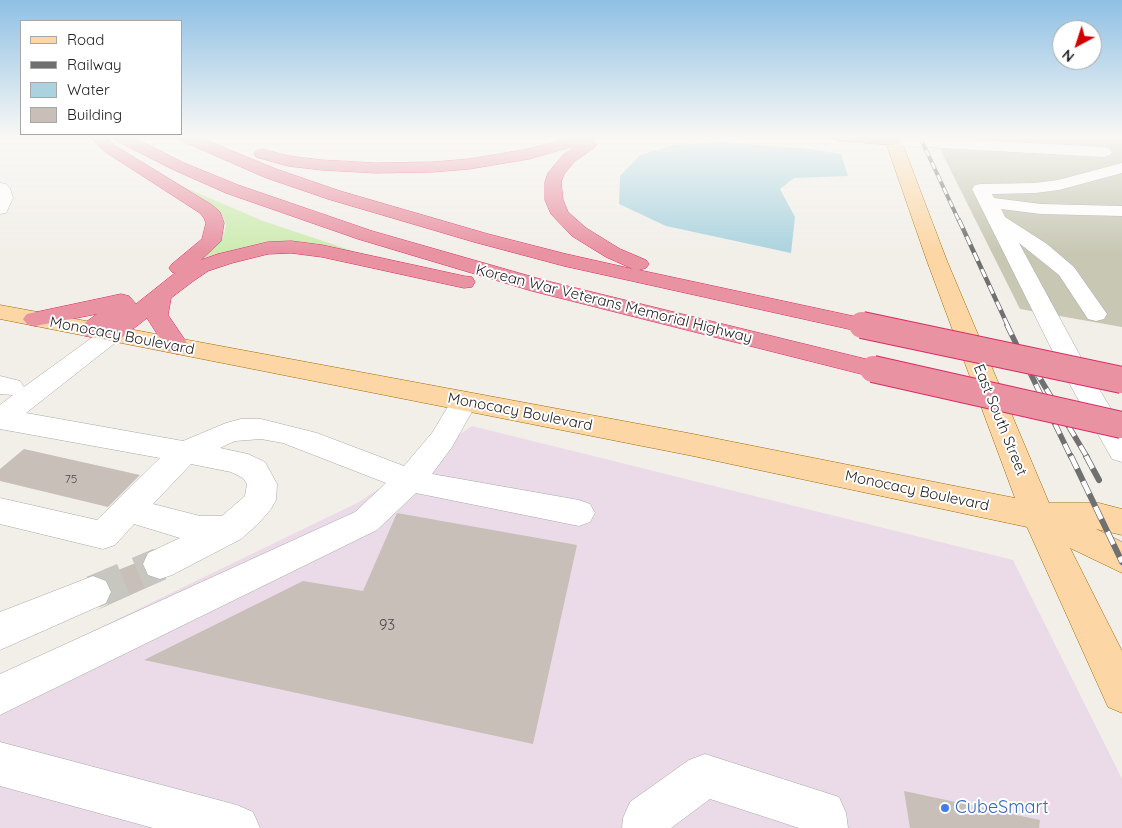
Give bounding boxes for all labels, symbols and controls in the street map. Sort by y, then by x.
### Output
legend [20,20,182,135]
north arrow [1052,20,1102,70]
text: Road [67,30,104,49]
text: N [1058,46,1078,66]
text: Railway [67,55,122,74]
text: Water [67,80,110,99]
text: Building [67,105,122,124]
street label: Korean War Veterans Memorial Highway [474,261,754,347]
street label: Monocacy Boulevard [48,313,196,359]
street label: East South Street [969,362,1031,478]
street label: Monocacy Boulevard [446,389,594,435]
street label: Monocacy Boulevard [843,467,991,515]
house number: 75 [65,472,77,486]
house number: 93 [379,616,395,634]
place label: CubeSmart [955,797,1049,819]
marker: CubeSmart [939,802,951,814]

